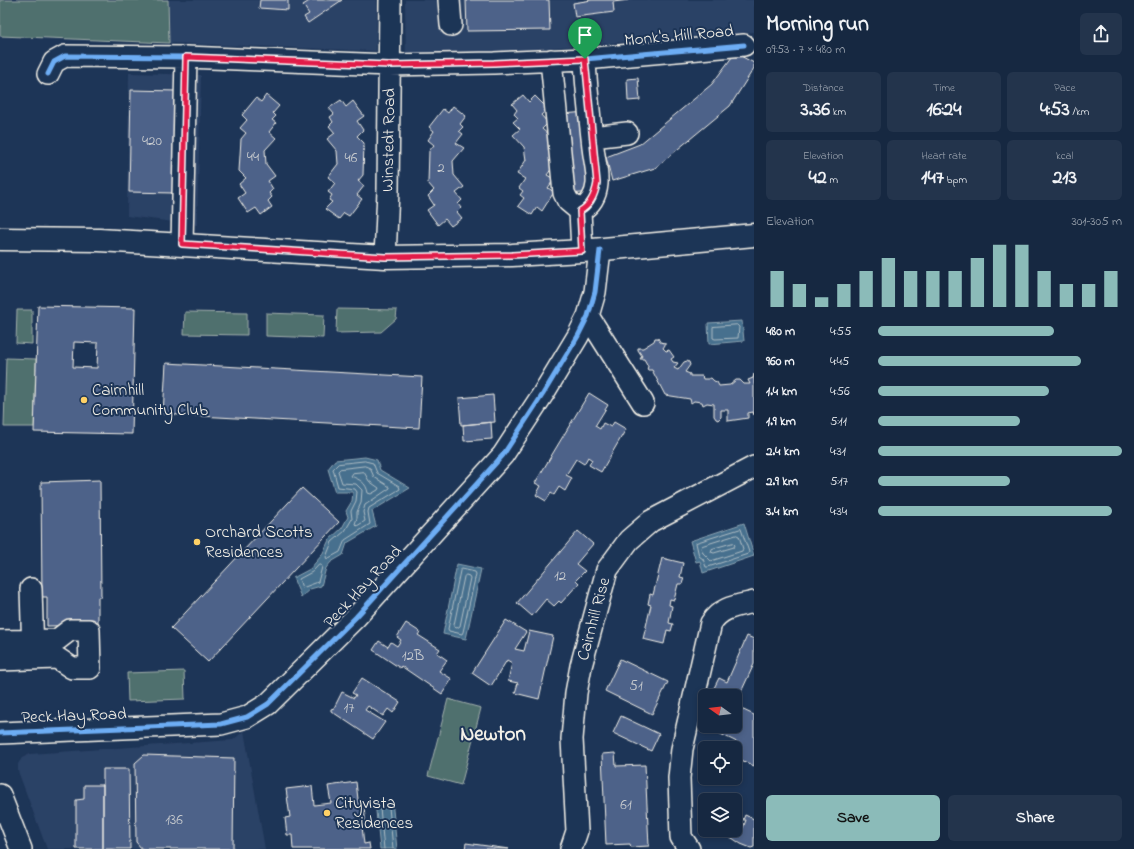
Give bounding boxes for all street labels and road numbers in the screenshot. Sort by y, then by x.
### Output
street label: Monk's Hill Road [623,19,735,53]
street label: Winstedt Road [376,87,402,192]
street label: Peck Hay Road [318,540,409,635]
street label: Cairnhill Rise [571,574,617,663]
street label: Peck Hay Road [21,702,128,731]

